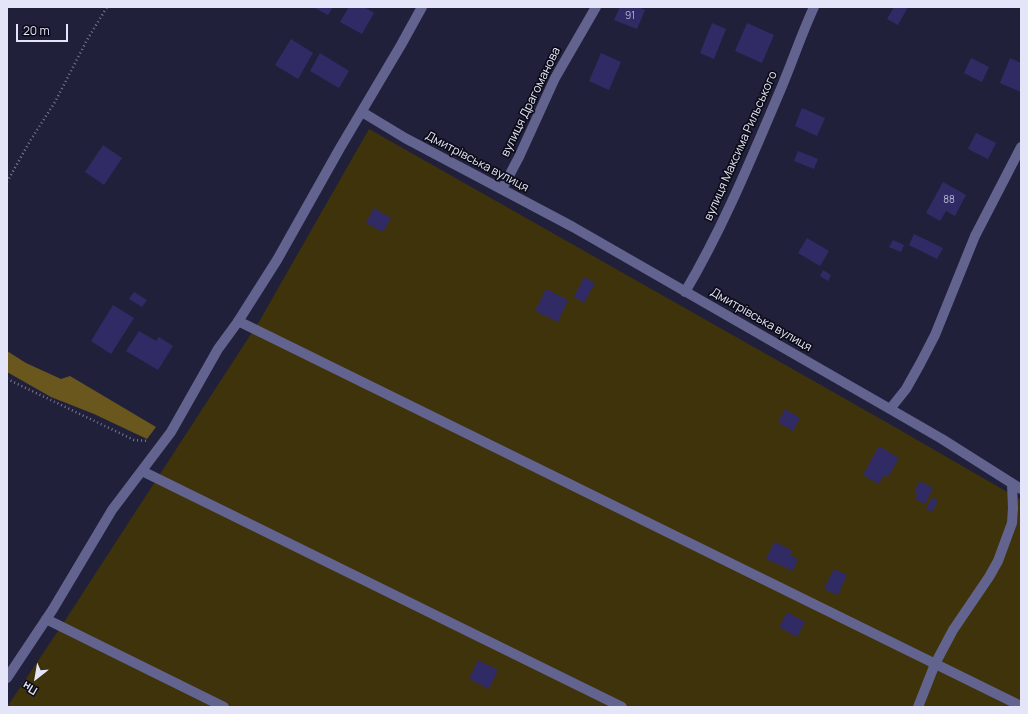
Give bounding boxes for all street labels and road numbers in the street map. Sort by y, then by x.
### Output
street label: вулиця Драгоманова [498,45,564,159]
street label: вулиця Максима Рильського [701,69,781,223]
street label: Дмитрівська вулиця [423,129,531,195]
street label: Дмитрівська вулиця [708,285,814,355]

